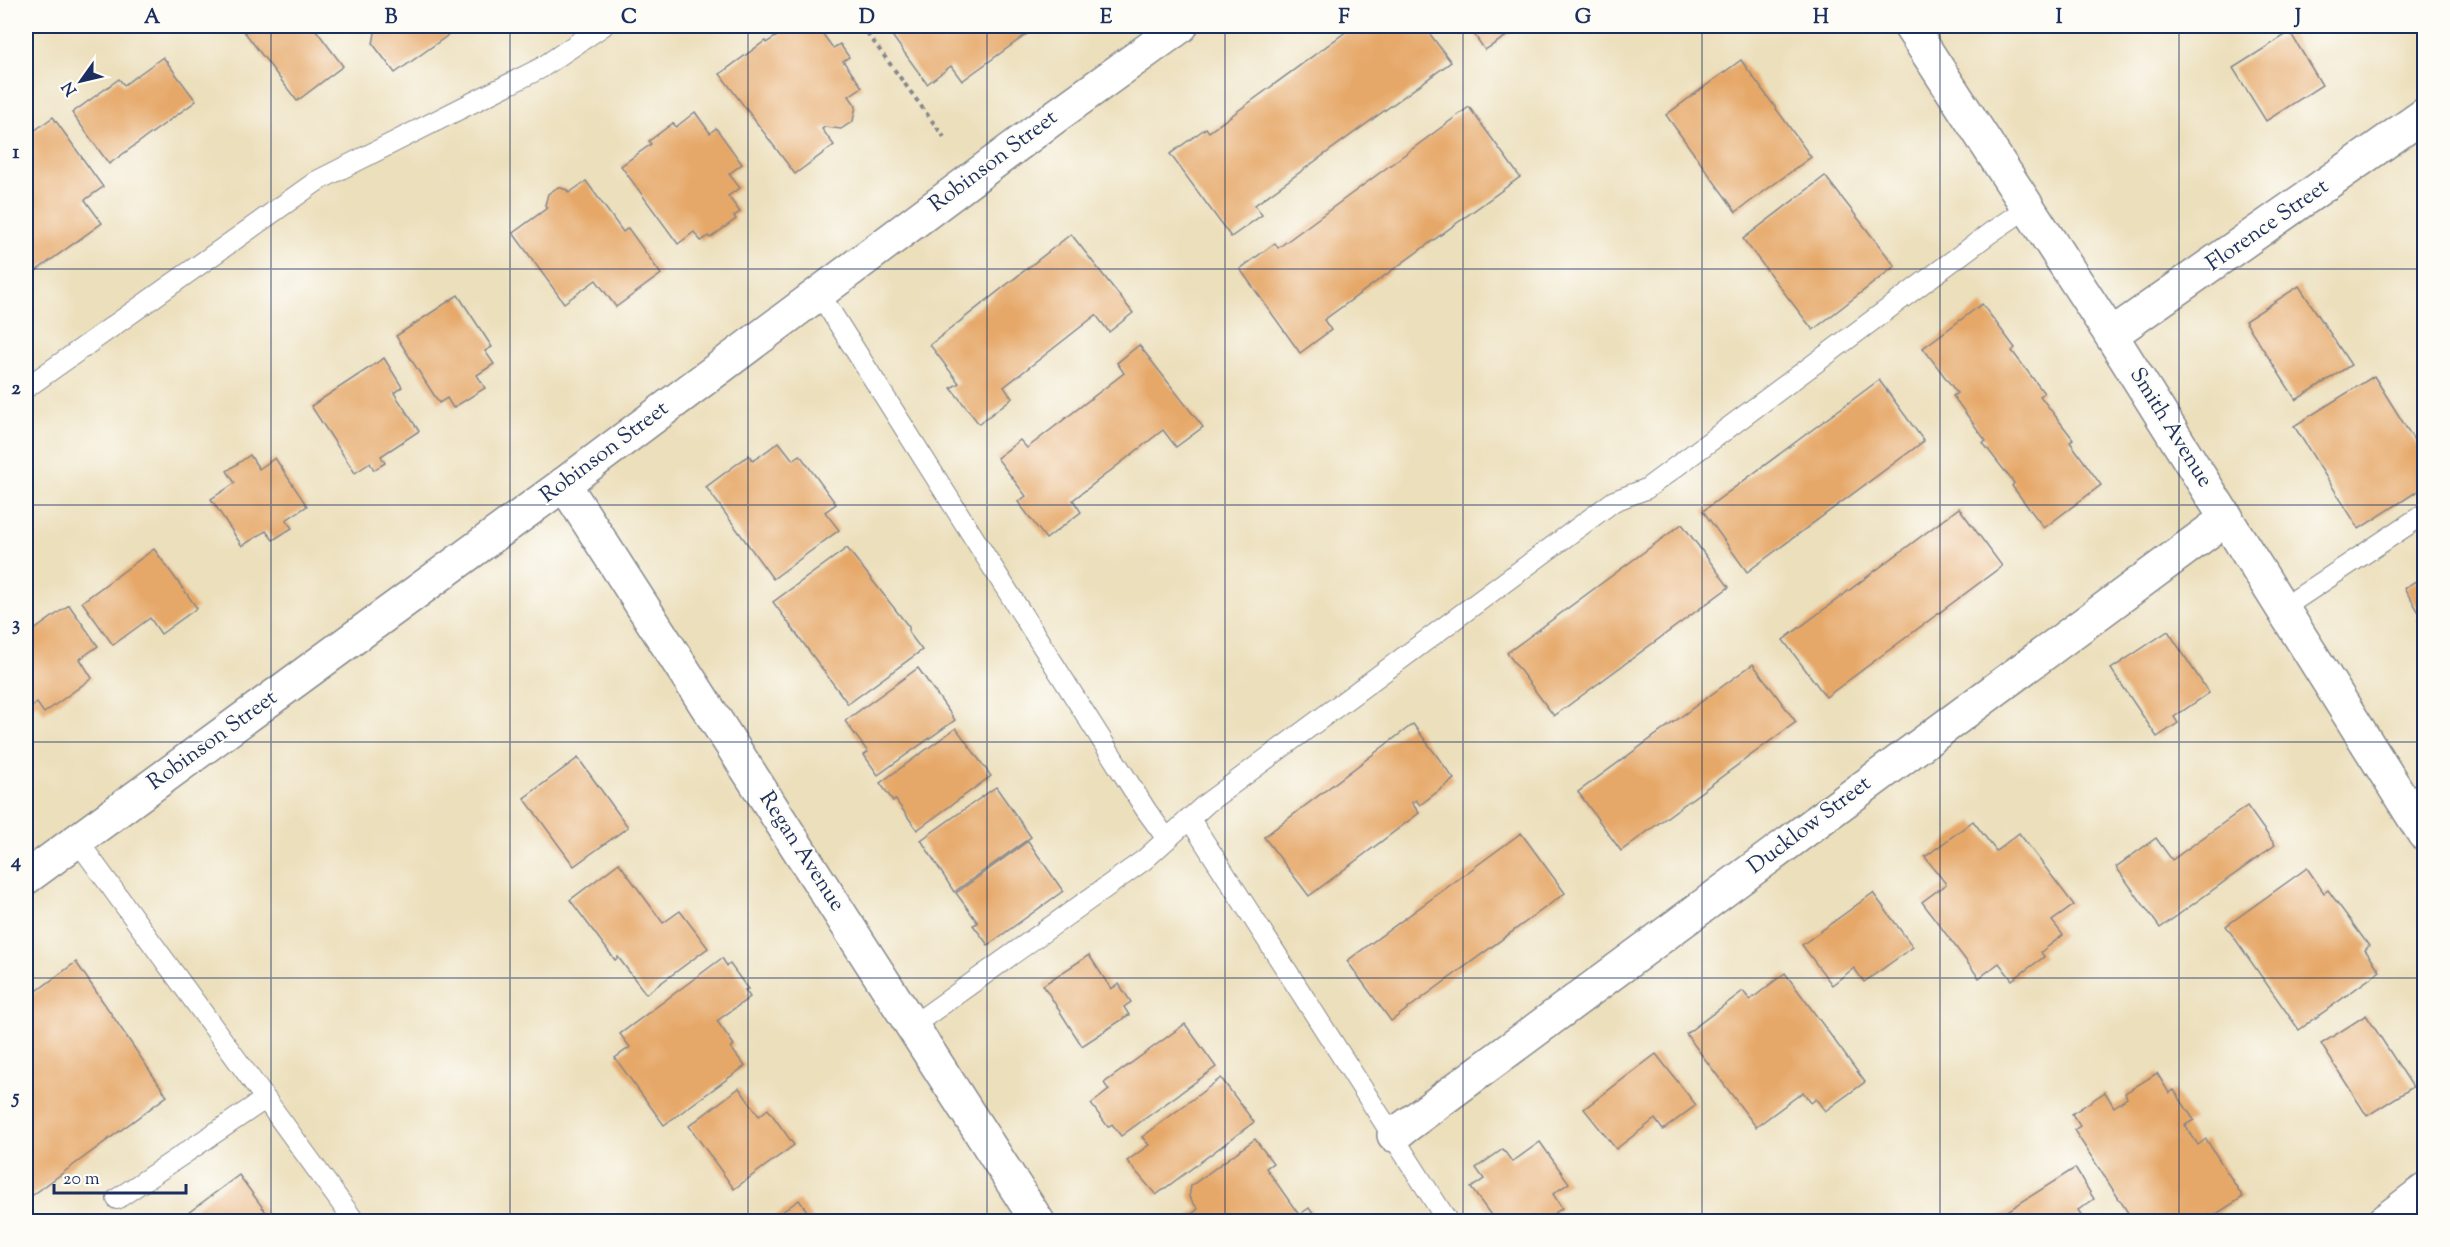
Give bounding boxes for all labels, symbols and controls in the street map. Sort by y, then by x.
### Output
text: A [144,4,161,33]
text: B [385,4,398,33]
text: C [621,4,637,33]
text: D [859,4,875,33]
text: E [1100,4,1113,33]
text: F [1338,4,1350,33]
text: G [1575,4,1592,33]
text: H [1813,4,1829,33]
text: I [2056,4,2063,33]
text: J [2293,4,2301,33]
north arrow [51,51,111,111]
text: N [57,76,84,100]
street label: Robinson Street [923,103,1065,221]
text: 1 [13,139,20,168]
street label: Florence Street [2200,172,2336,280]
street label: Smith Avenue [2120,362,2220,494]
text: 2 [11,375,21,404]
street label: Robinson Street [534,394,676,512]
text: 3 [12,611,20,640]
street label: Robinson Street [142,683,285,799]
street label: Ducklow Street [1742,769,1879,883]
street label: Regan Avenue [750,786,852,918]
text: 4 [10,848,21,877]
text: 5 [11,1084,20,1113]
scale bar [54,1157,186,1195]
text: 20 m [63,1167,100,1193]

